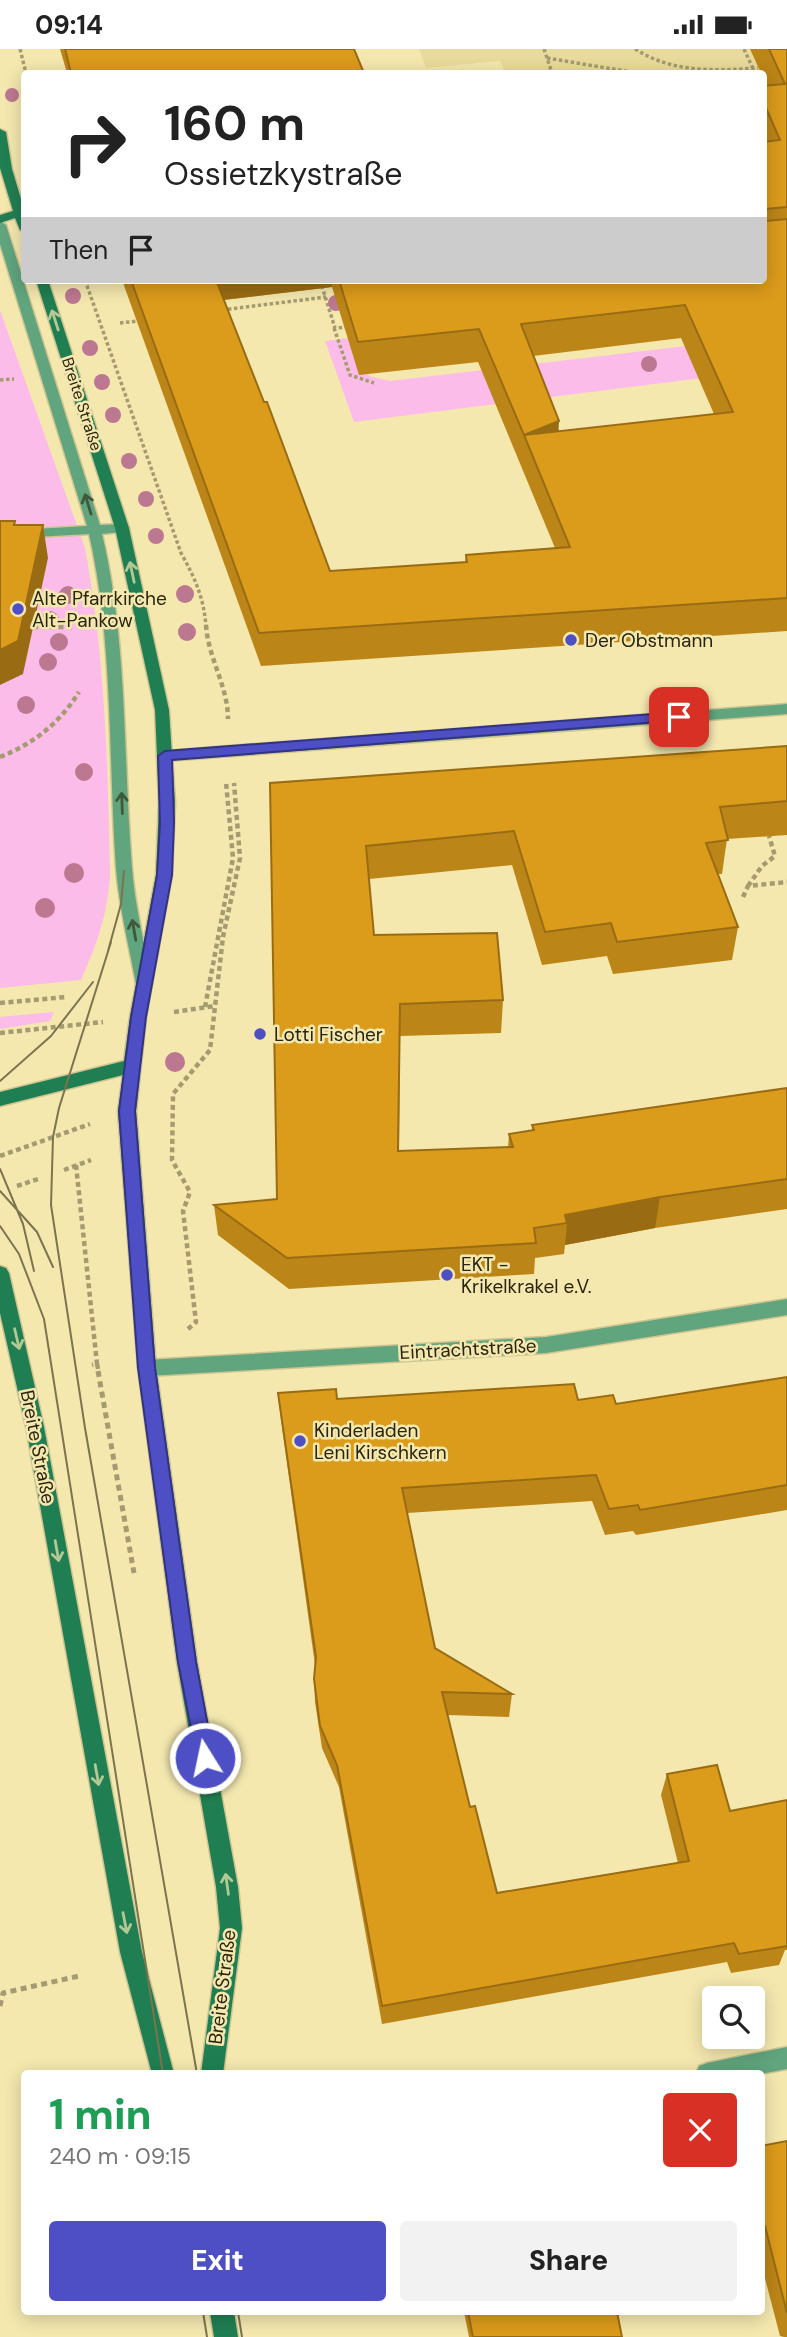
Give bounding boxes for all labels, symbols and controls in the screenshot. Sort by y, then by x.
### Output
text: 09:14 [35,8,103,42]
text: 160 m [164,91,305,155]
icon: right [49,98,140,189]
text: Ossietzkystraße [164,153,402,195]
icon: arrive [122,231,160,269]
text: Then [49,233,108,267]
one-way arrow [47,309,60,331]
street label: Breite Straße [57,355,107,453]
one-way arrow [81,494,94,516]
one-way arrow [125,561,139,584]
place label: Alte Pfarrkirche Alt-Pankow [32,586,167,633]
marker: Alte Pfarrkirche Alt-Pankow [10,601,26,617]
place label: Der Obstmann [585,628,713,653]
marker: Der Obstmann [563,632,579,648]
pin [649,687,709,747]
icon: arrive [660,698,698,736]
one-way arrow [115,792,128,815]
one-way arrow [127,919,140,942]
place label: Lotti Fischer [274,1022,383,1047]
marker: Lotti Fischer [252,1026,268,1042]
place label: EKT - Krikelkrakel e.V. [461,1252,592,1299]
marker: EKT - Krikelkrakel e.V. [439,1267,455,1283]
one-way arrow [11,1327,24,1350]
street label: Eintrachtstraße [399,1333,537,1365]
street label: Breite Straße [15,1388,61,1506]
place label: Kinderladen Leni Kirschkern [314,1418,447,1465]
marker: Kinderladen Leni Kirschkern [292,1433,308,1449]
one-way arrow [51,1539,64,1562]
position arrow [168,1721,242,1795]
one-way arrow [91,1763,104,1786]
one-way arrow [220,1874,233,1896]
one-way arrow [119,1911,133,1934]
street label: Breite Straße [203,1928,241,2046]
map controls [702,1986,765,2049]
button: search [702,1986,765,2049]
text: 1 min [49,2087,152,2142]
button: close [663,2093,737,2167]
text: 240 m · 09:15 [49,2141,191,2171]
button: Exit [49,2221,386,2301]
button: Share [400,2221,737,2301]

